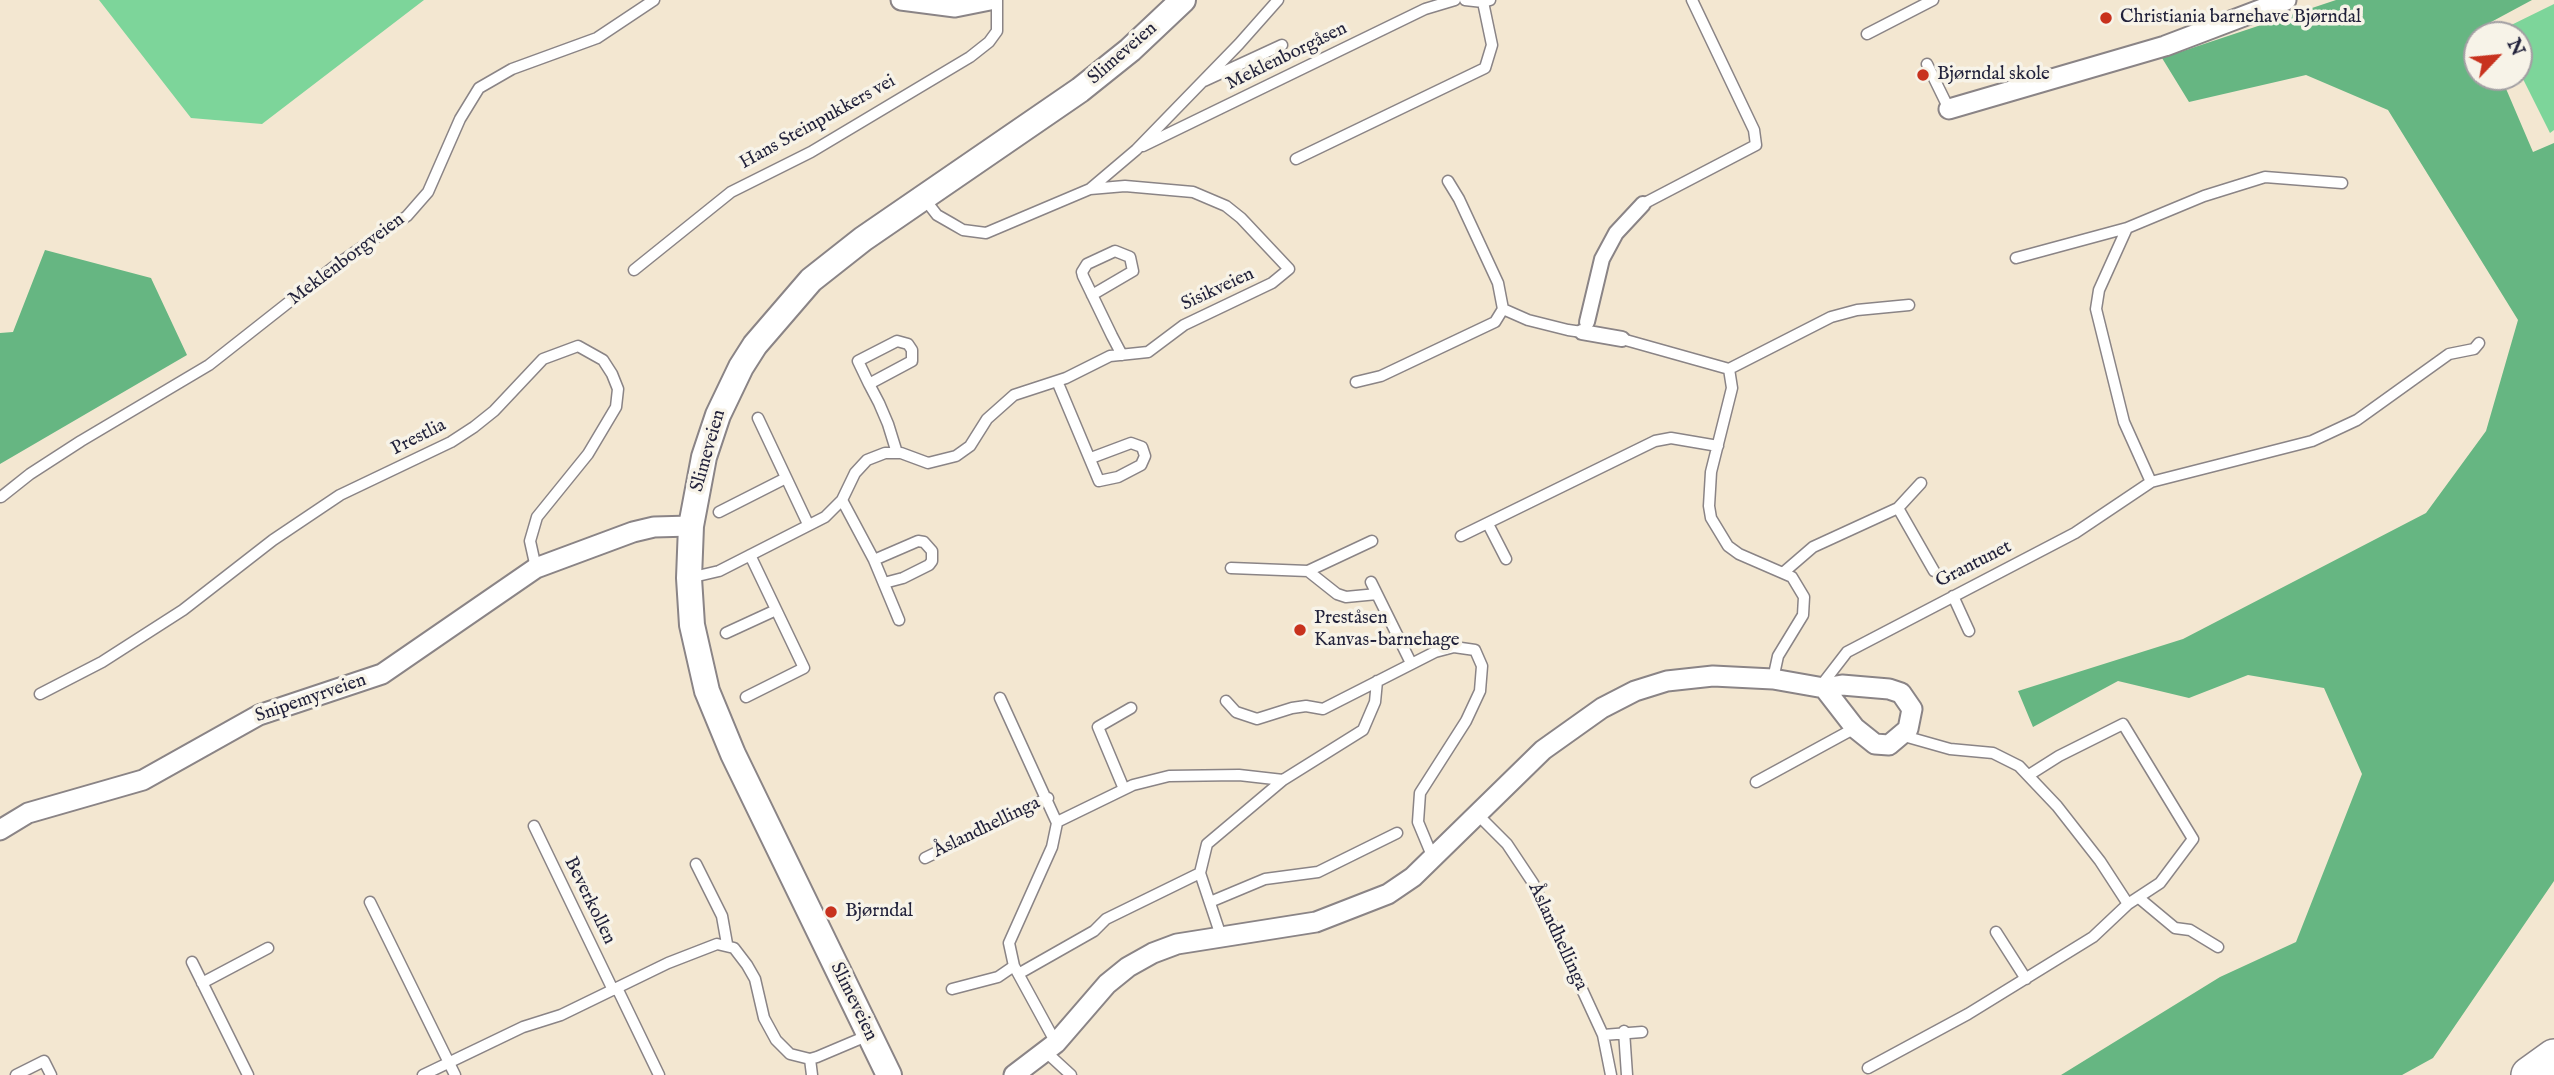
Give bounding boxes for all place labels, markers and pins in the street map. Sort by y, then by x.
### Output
place label: Christiania barnehave Bjørndal [2120,7,2361,29]
marker: Christiania barnehave Bjørndal [2098,10,2114,26]
place label: Bjørndal skole [1937,64,2050,86]
marker: Bjørndal skole [1915,67,1931,83]
place label: Preståsen Kanvas-barnehage [1314,608,1459,652]
marker: Preståsen Kanvas-barnehage [1292,622,1308,638]
place label: Bjørndal [845,901,913,923]
marker: Bjørndal [823,904,839,920]

